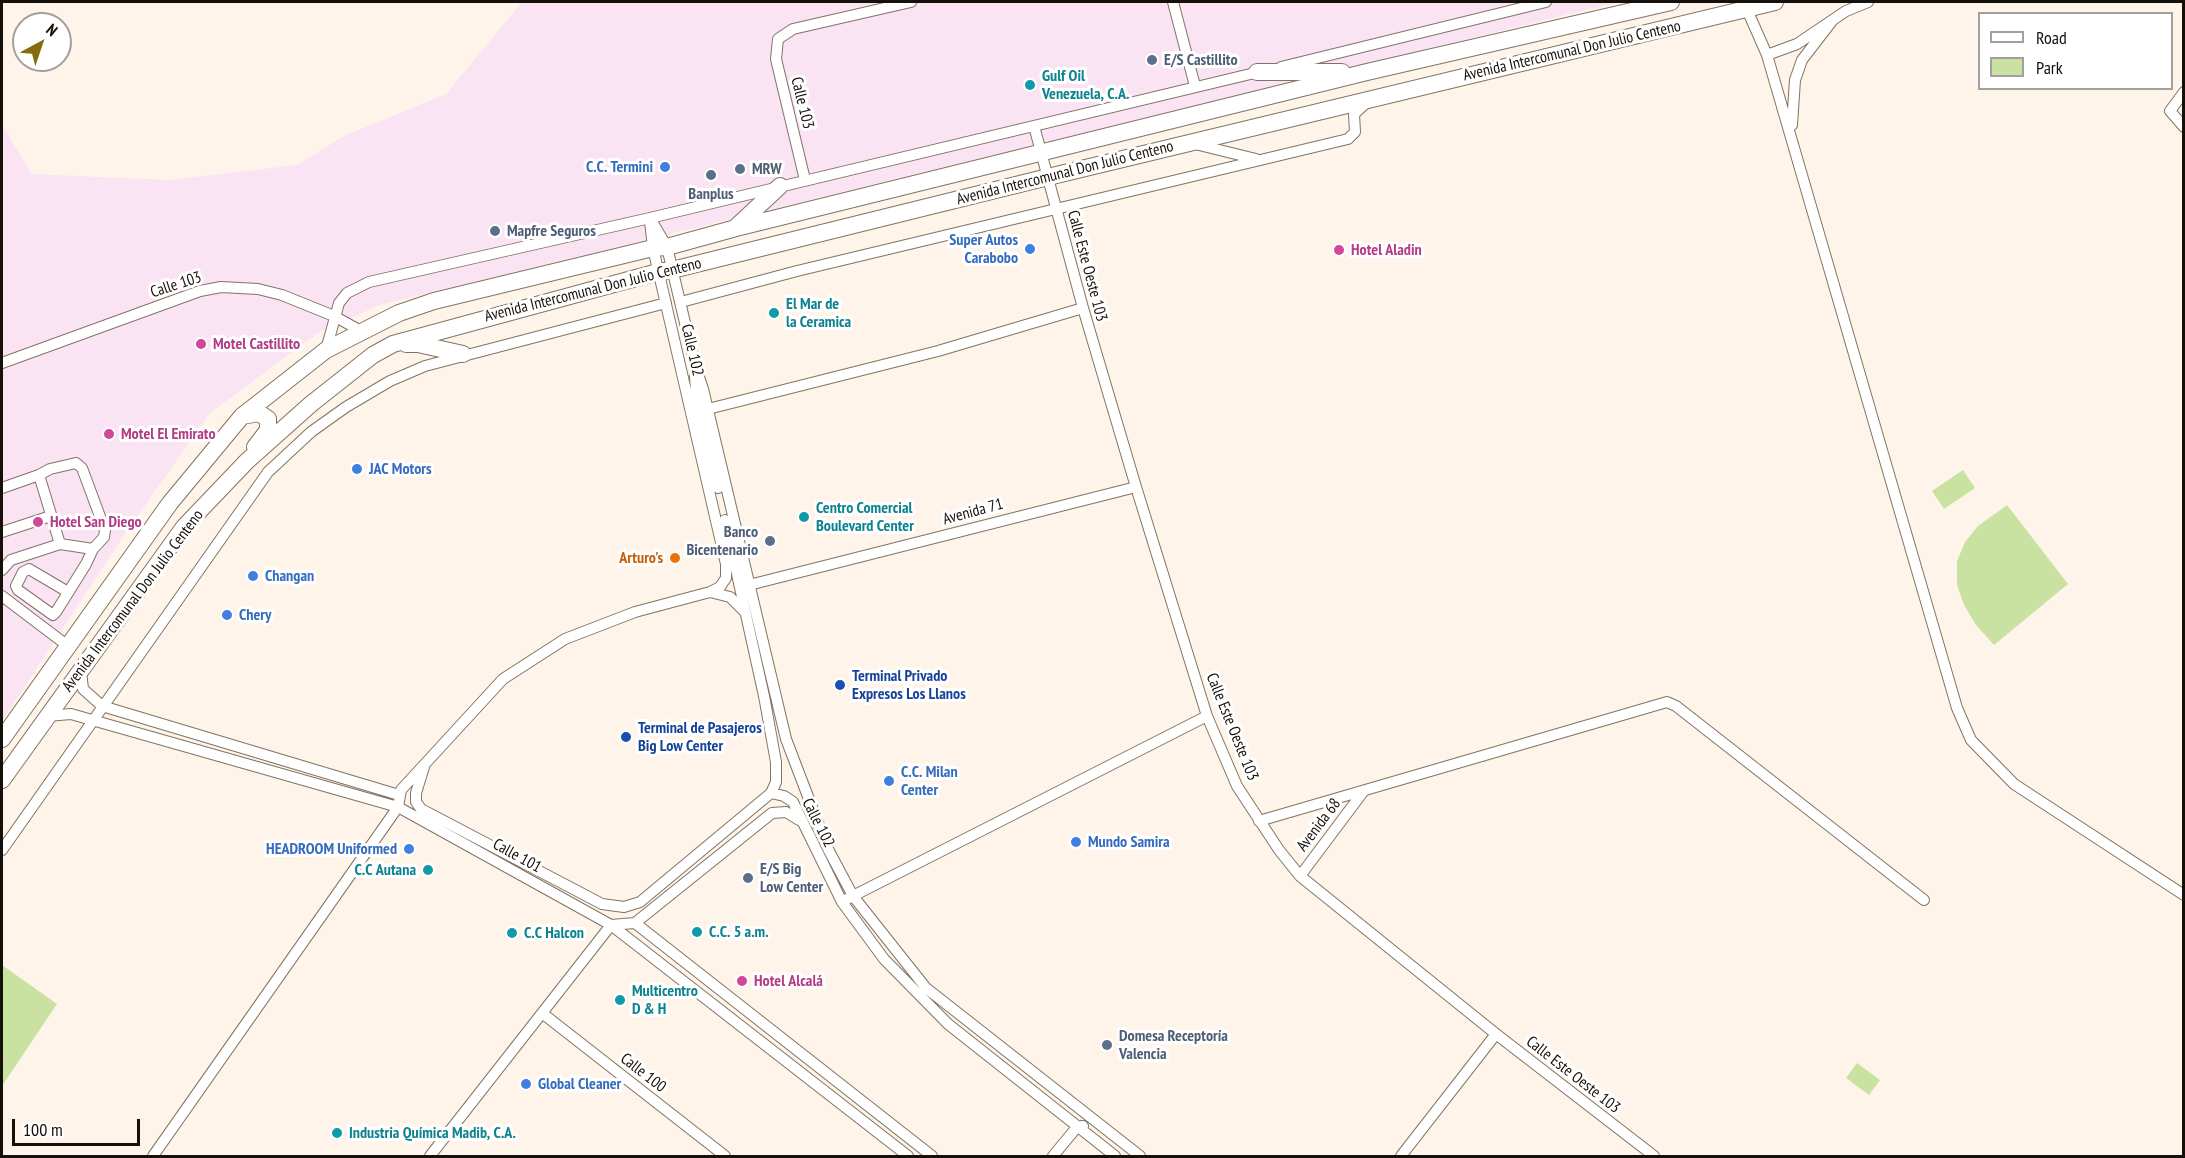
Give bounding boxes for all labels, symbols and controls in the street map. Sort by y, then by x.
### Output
north arrow [12,12,72,72]
legend [1978,12,2173,90]
street label: Avenida Intercomunal Don Julio Centeno [1461,17,1683,85]
text: N [43,19,62,40]
text: Road [2036,26,2067,49]
place label: E/S Castillito [1164,50,1238,70]
marker: E/S Castillito [1145,53,1159,67]
text: Park [2036,56,2063,79]
place label: Gulf Oil Venezuela, C.A. [1042,66,1130,104]
street label: Calle 103 [786,75,818,131]
marker: Gulf Oil Venezuela, C.A. [1023,78,1037,92]
street label: Avenida Intercomunal Don Julio Centeno [955,137,1175,209]
place label: C.C. Termini [586,157,653,177]
place label: MRW [752,159,782,179]
marker: C.C. Termini [658,160,672,174]
marker: MRW [733,162,747,176]
marker: Banplus [704,168,718,182]
place label: Banplus [688,184,734,204]
street label: Calle Este Oeste 103 [1063,208,1111,324]
place label: Mapfre Seguros [507,221,596,241]
marker: Mapfre Seguros [488,224,502,238]
place label: Super Autos Carabobo [949,230,1018,268]
place label: Hotel Aladin [1351,240,1422,260]
marker: Super Autos Carabobo [1023,242,1037,256]
marker: Hotel Aladin [1332,243,1346,257]
street label: Avenida Intercomunal Don Julio Centeno [483,254,703,326]
street label: Calle 103 [148,268,204,302]
place label: El Mar de la Ceramica [786,294,851,332]
marker: El Mar de la Ceramica [767,306,781,320]
street label: Calle 102 [677,322,707,378]
place label: Motel Castillito [213,334,300,354]
marker: Motel Castillito [194,337,208,351]
place label: Motel El Emirato [121,424,216,444]
marker: Motel El Emirato [102,427,116,441]
place label: JAC Motors [369,459,432,479]
marker: JAC Motors [350,462,364,476]
street label: Avenida 71 [941,495,1005,529]
place label: Centro Comercial Boulevard Center [816,498,914,536]
street label: Avenida Intercomunal Don Julio Centeno [58,506,208,696]
marker: Centro Comercial Boulevard Center [797,510,811,524]
place label: Hotel San Diego [50,512,142,532]
marker: Hotel San Diego [31,515,45,529]
place label: Banco Bicentenario [686,522,758,560]
marker: Banco Bicentenario [763,534,777,548]
place label: Arturo's [619,548,663,568]
marker: Arturo's [668,551,682,565]
place label: Changan [265,566,314,586]
marker: Changan [246,569,260,583]
place label: Chery [239,605,271,625]
marker: Chery [220,608,234,622]
place label: Terminal Privado Expresos Los Llanos [852,666,966,704]
street label: Calle Este Oeste 103 [1202,670,1262,784]
marker: Terminal Privado Expresos Los Llanos [833,678,847,692]
place label: Terminal de Pasajeros Big Low Center [638,718,762,756]
marker: Terminal de Pasajeros Big Low Center [619,730,633,744]
place label: C.C. Milan Center [901,762,958,800]
marker: C.C. Milan Center [882,774,896,788]
street label: Calle 102 [798,795,838,851]
street label: Avenida 68 [1293,795,1345,855]
place label: Mundo Samira [1088,832,1170,852]
street label: Calle 101 [489,835,545,877]
marker: Mundo Samira [1069,835,1083,849]
place label: HEADROOM Uniformed [266,839,397,859]
marker: HEADROOM Uniformed [402,842,416,856]
place label: E/S Big Low Center [760,859,823,897]
place label: C.C Autana [354,860,416,880]
marker: C.C Autana [421,863,435,877]
marker: E/S Big Low Center [741,871,755,885]
place label: C.C. 5 a.m. [709,922,769,942]
place label: C.C Halcon [524,923,584,943]
marker: C.C. 5 a.m. [690,925,704,939]
marker: C.C Halcon [505,926,519,940]
place label: Hotel Alcalá [754,971,823,991]
marker: Hotel Alcalá [735,974,749,988]
place label: Multicentro D & H [632,981,698,1019]
marker: Multicentro D & H [613,993,627,1007]
place label: Domesa Receptoría Valencia [1119,1026,1228,1064]
street label: Calle Este Oeste 103 [1522,1032,1624,1118]
marker: Domesa Receptoría Valencia [1100,1038,1114,1052]
street label: Calle 100 [616,1049,670,1097]
place label: Global Cleaner [538,1074,621,1094]
marker: Global Cleaner [519,1077,533,1091]
scale bar [15,1107,142,1145]
text: 100 m [23,1118,63,1141]
place label: Industria Química Madib, C.A. [349,1123,516,1143]
marker: Industria Química Madib, C.A. [330,1126,344,1140]

